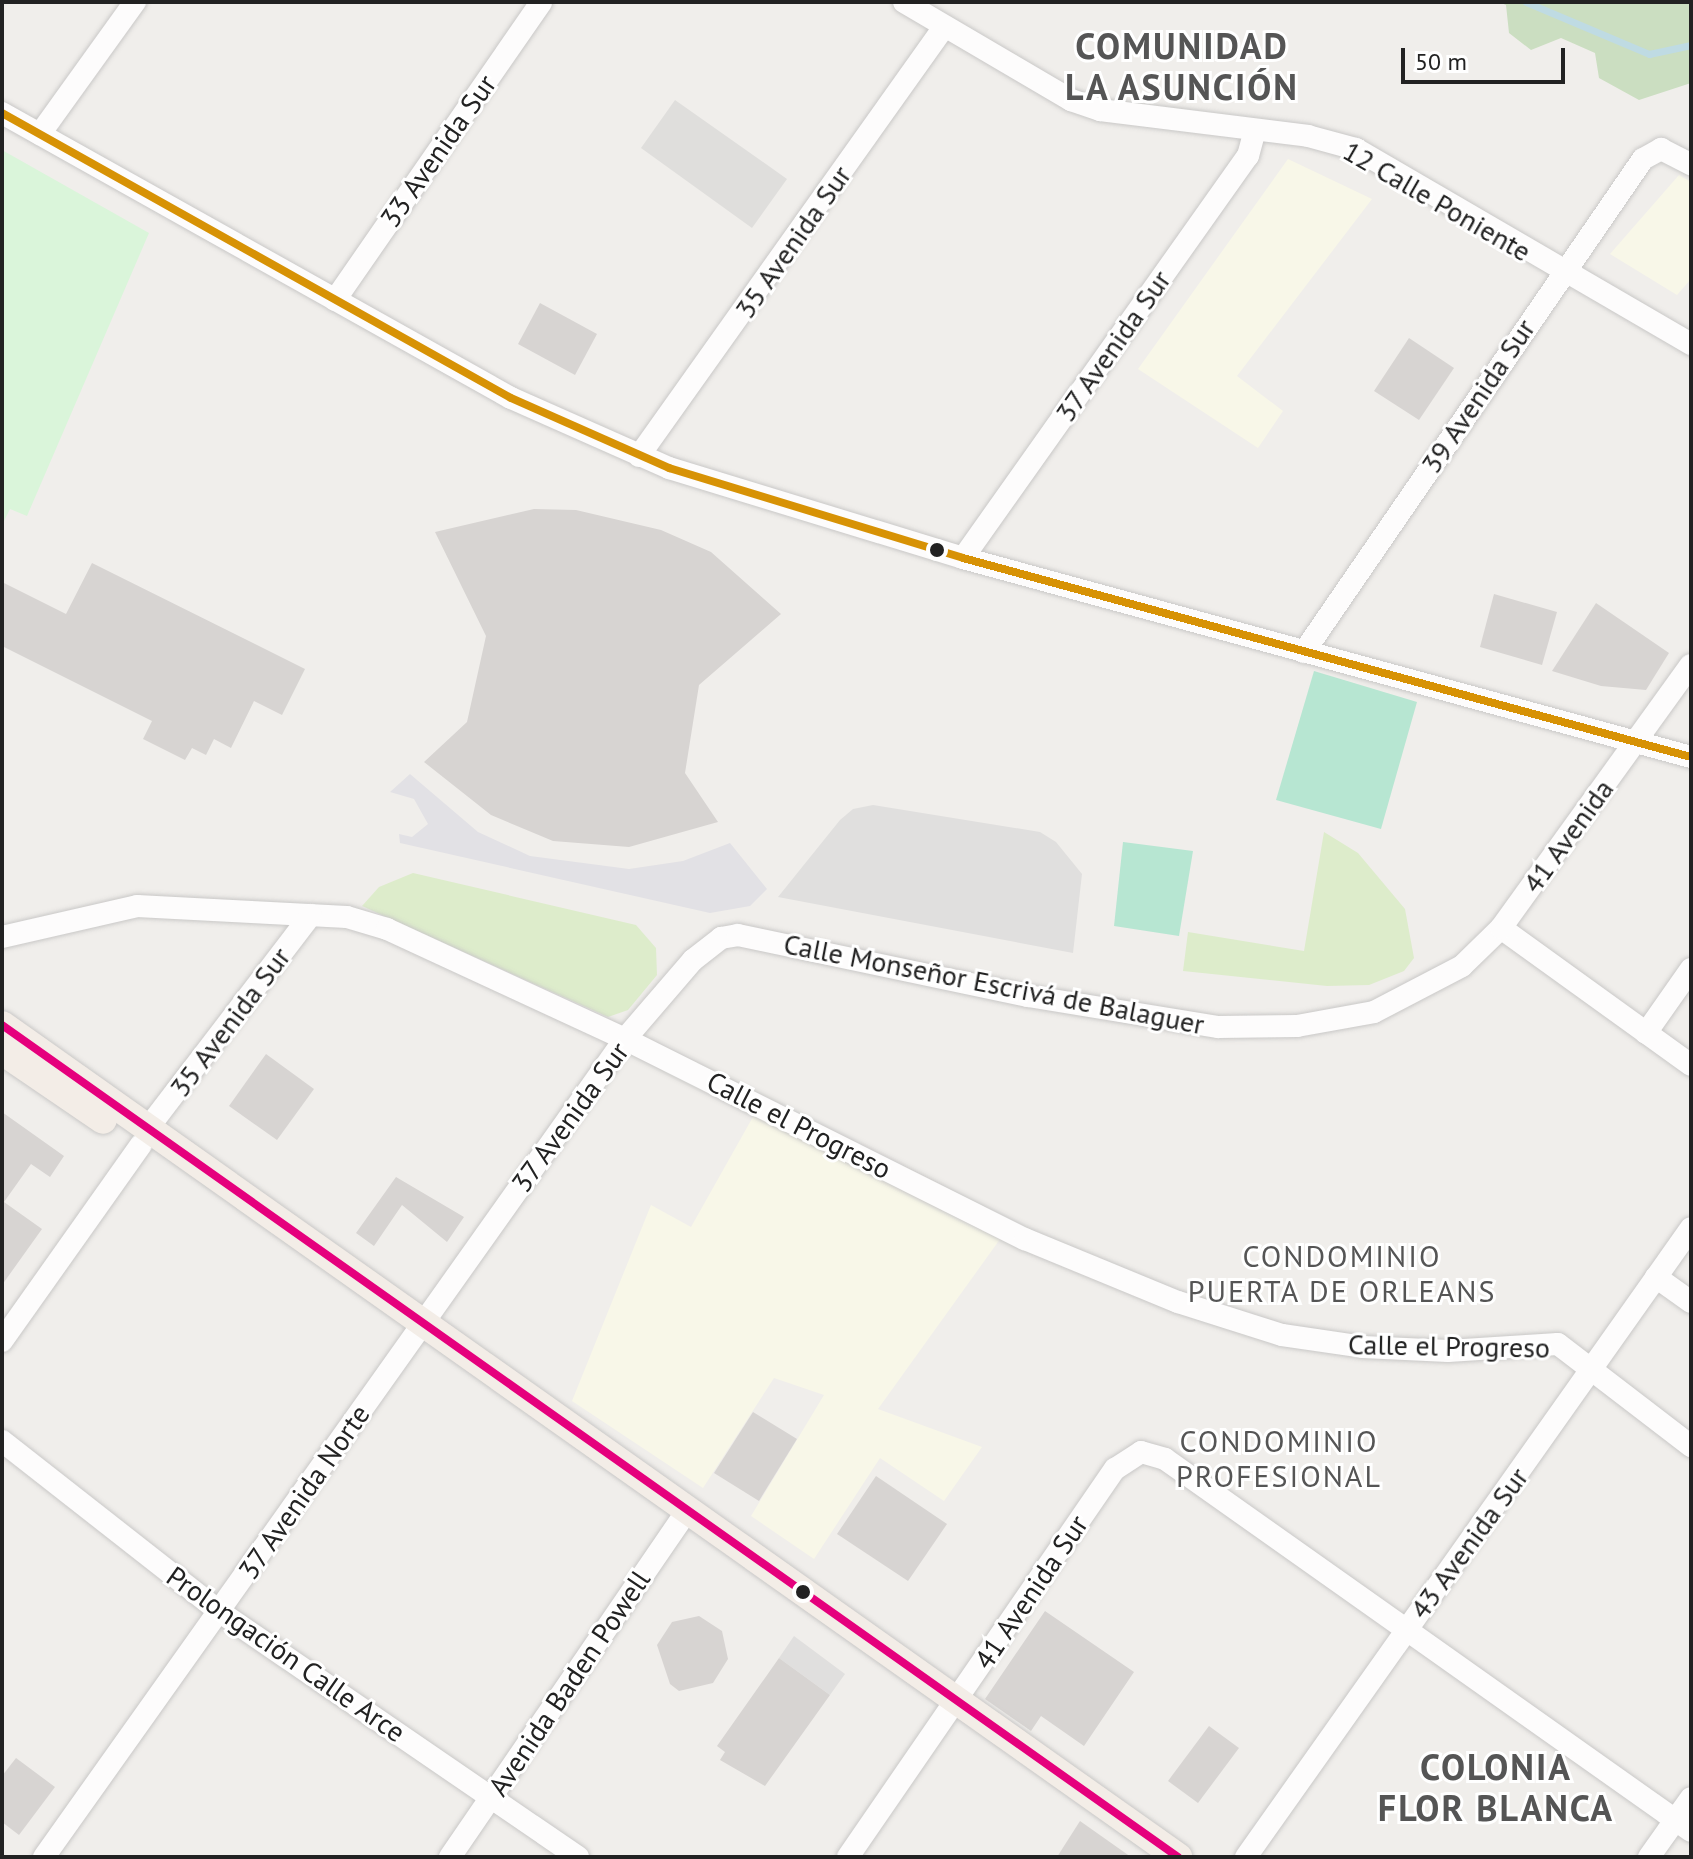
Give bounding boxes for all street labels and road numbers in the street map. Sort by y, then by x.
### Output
street label: 33 Avenida Sur [373,68,503,234]
street label: 12 Calle Poniente [1337,134,1537,268]
street label: 35 Avenida Sur [728,159,858,325]
street label: 37 Avenida Sur [1048,263,1178,429]
street label: 39 Avenida Sur [1414,312,1542,480]
street label: 41 Avenida [1515,772,1621,900]
street label: Calle Monseñor Escrivá de Balaguer [781,927,1207,1041]
street label: 35 Avenida Sur [163,940,297,1104]
street label: 37 Avenida Sur [504,1035,636,1199]
street label: Calle el Progreso [701,1064,897,1186]
street label: Calle el Progreso [1348,1327,1550,1365]
street label: 37 Avenida Norte [231,1397,377,1587]
street label: 43 Avenida Sur [1403,1461,1535,1625]
street label: 41 Avenida Sur [967,1508,1095,1676]
street label: Prolongación Calle Arce [160,1559,412,1749]
street label: Avenida Baden Powell [481,1564,657,1802]

